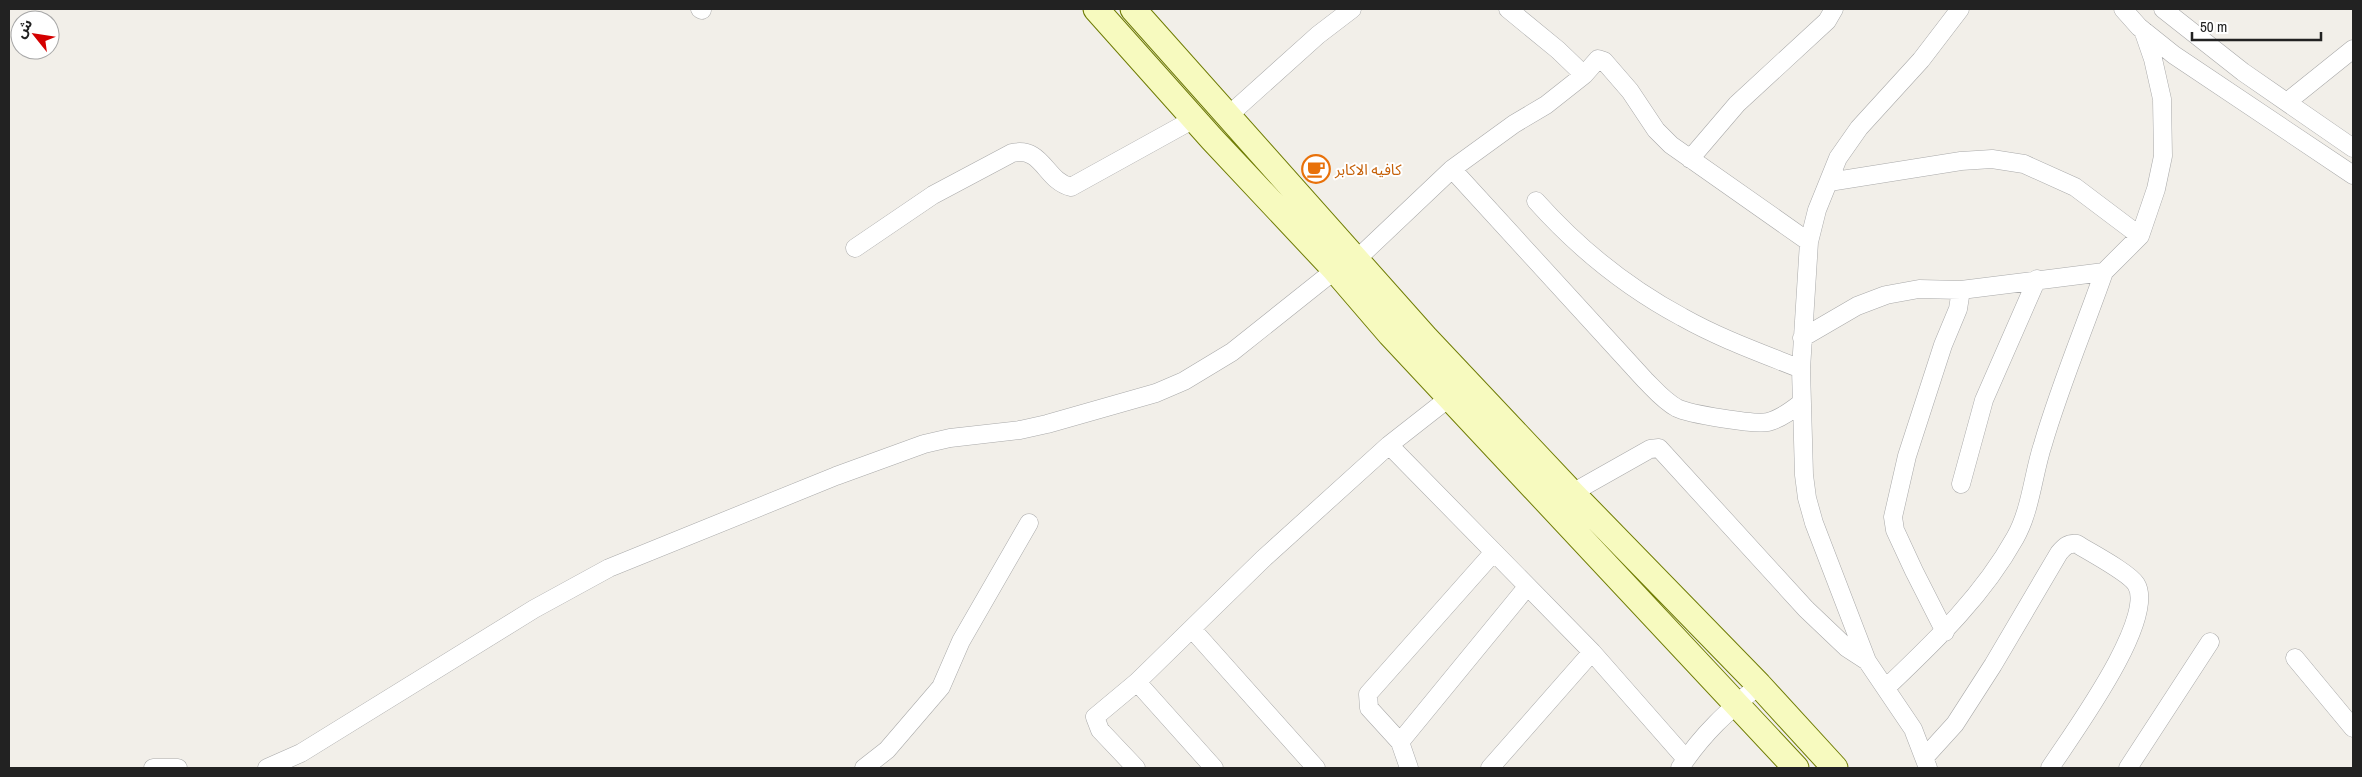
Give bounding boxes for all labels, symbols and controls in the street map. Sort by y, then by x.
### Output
north arrow [10,10,60,60]
scale bar [2192,10,2321,42]
text: ش [11,16,36,41]
text: 50 m [2200,16,2227,37]
cafe icon: كافيه الاكابر [1301,154,1331,184]
place label: كافيه الاكابر [1334,159,1402,180]

